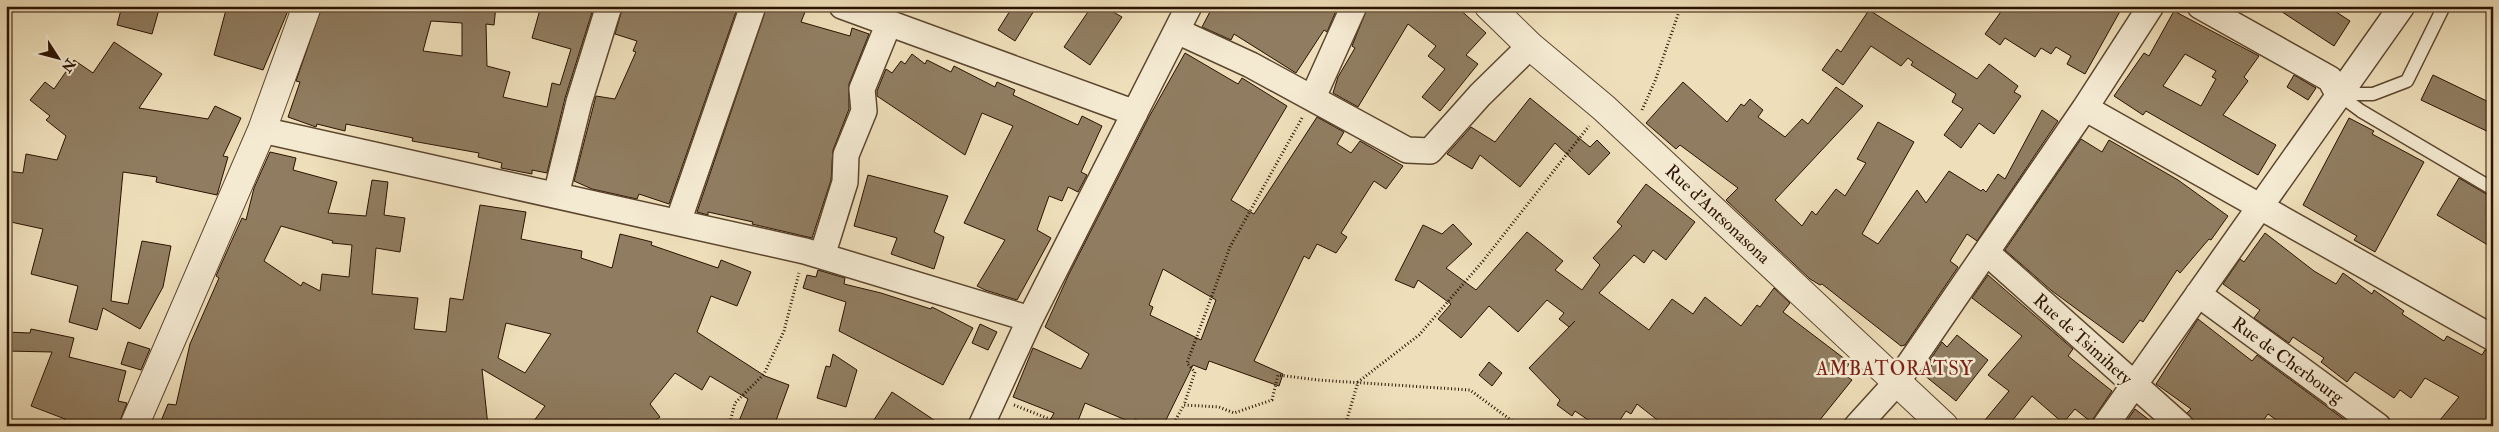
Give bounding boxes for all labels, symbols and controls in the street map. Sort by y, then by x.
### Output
north arrow [32,32,82,82]
text: N [57,54,79,76]
street label: Rue d'Antsonasona [1660,160,1776,269]
street label: Rue de Tsimihety [2028,289,2138,391]
street label: Rue de Cherbourg [2227,312,2349,409]
district label: AMBATORATSY [1815,357,1974,381]

